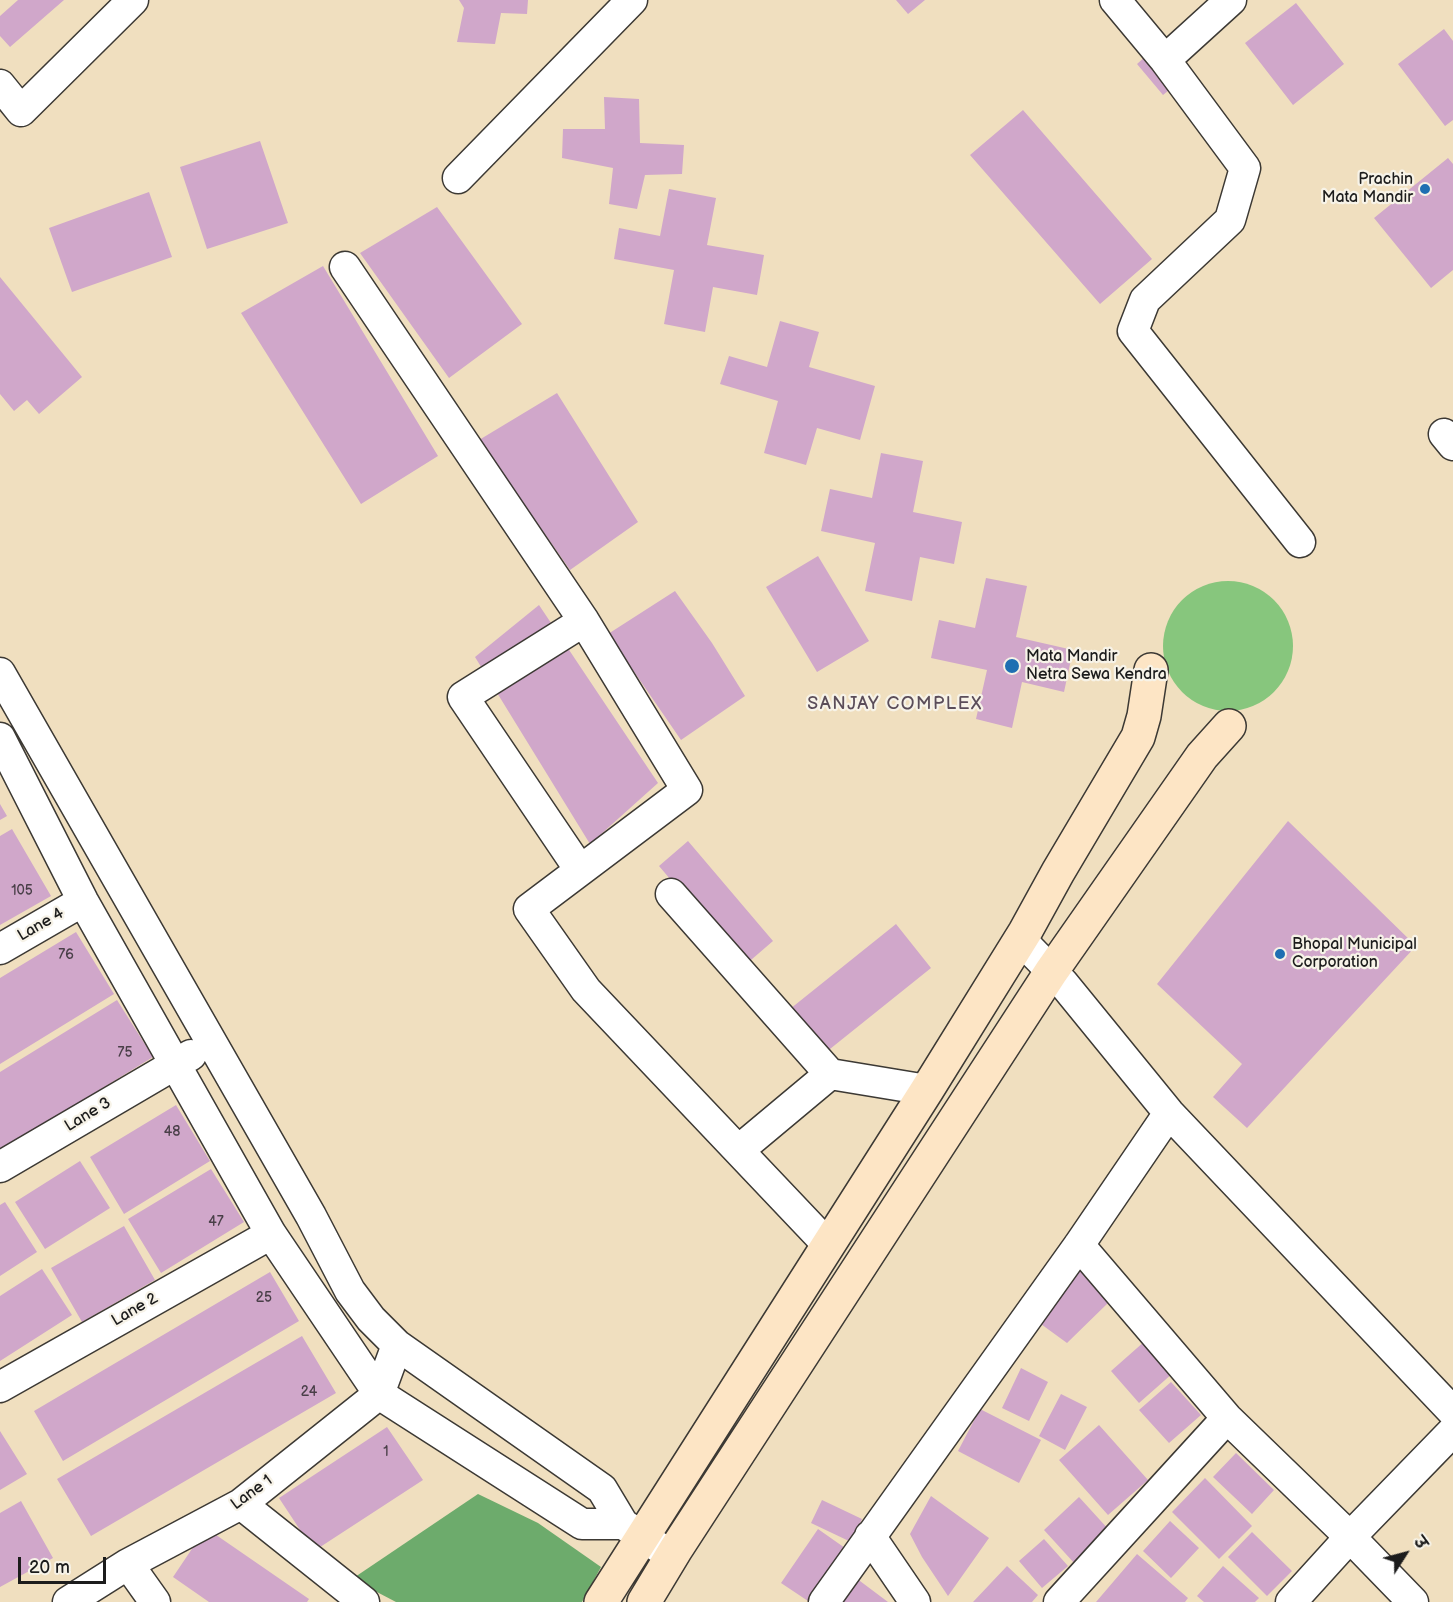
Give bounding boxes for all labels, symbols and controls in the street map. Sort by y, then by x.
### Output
place label: Prachin Mata Mandir [1322,170,1413,208]
marker: Prachin Mata Mandir [1418,182,1432,196]
place label: Mata Mandir Netra Sewa Kendra [1026,647,1167,685]
marker: Mata Mandir Netra Sewa Kendra [1003,657,1021,675]
district label: SANJAY COMPLEX [807,693,983,715]
house number: 105 [11,883,33,899]
street label: Lane 4 [14,904,68,946]
place label: Bhopal Municipal Corporation [1292,935,1417,973]
house number: 76 [58,947,74,963]
marker: Bhopal Municipal Corporation [1273,947,1287,961]
house number: 75 [118,1045,132,1061]
street label: Lane 3 [61,1094,115,1136]
house number: 48 [164,1124,180,1140]
house number: 47 [208,1214,224,1230]
street label: Lane 2 [109,1289,161,1331]
house number: 25 [256,1290,272,1306]
house number: 24 [301,1384,317,1400]
house number: 1 [383,1444,389,1460]
street label: Lane 1 [227,1471,277,1515]
north arrow [1375,1524,1435,1584]
text: उ [1409,1533,1431,1553]
scale bar [21,1545,110,1583]
text: 20 m [29,1557,70,1578]

